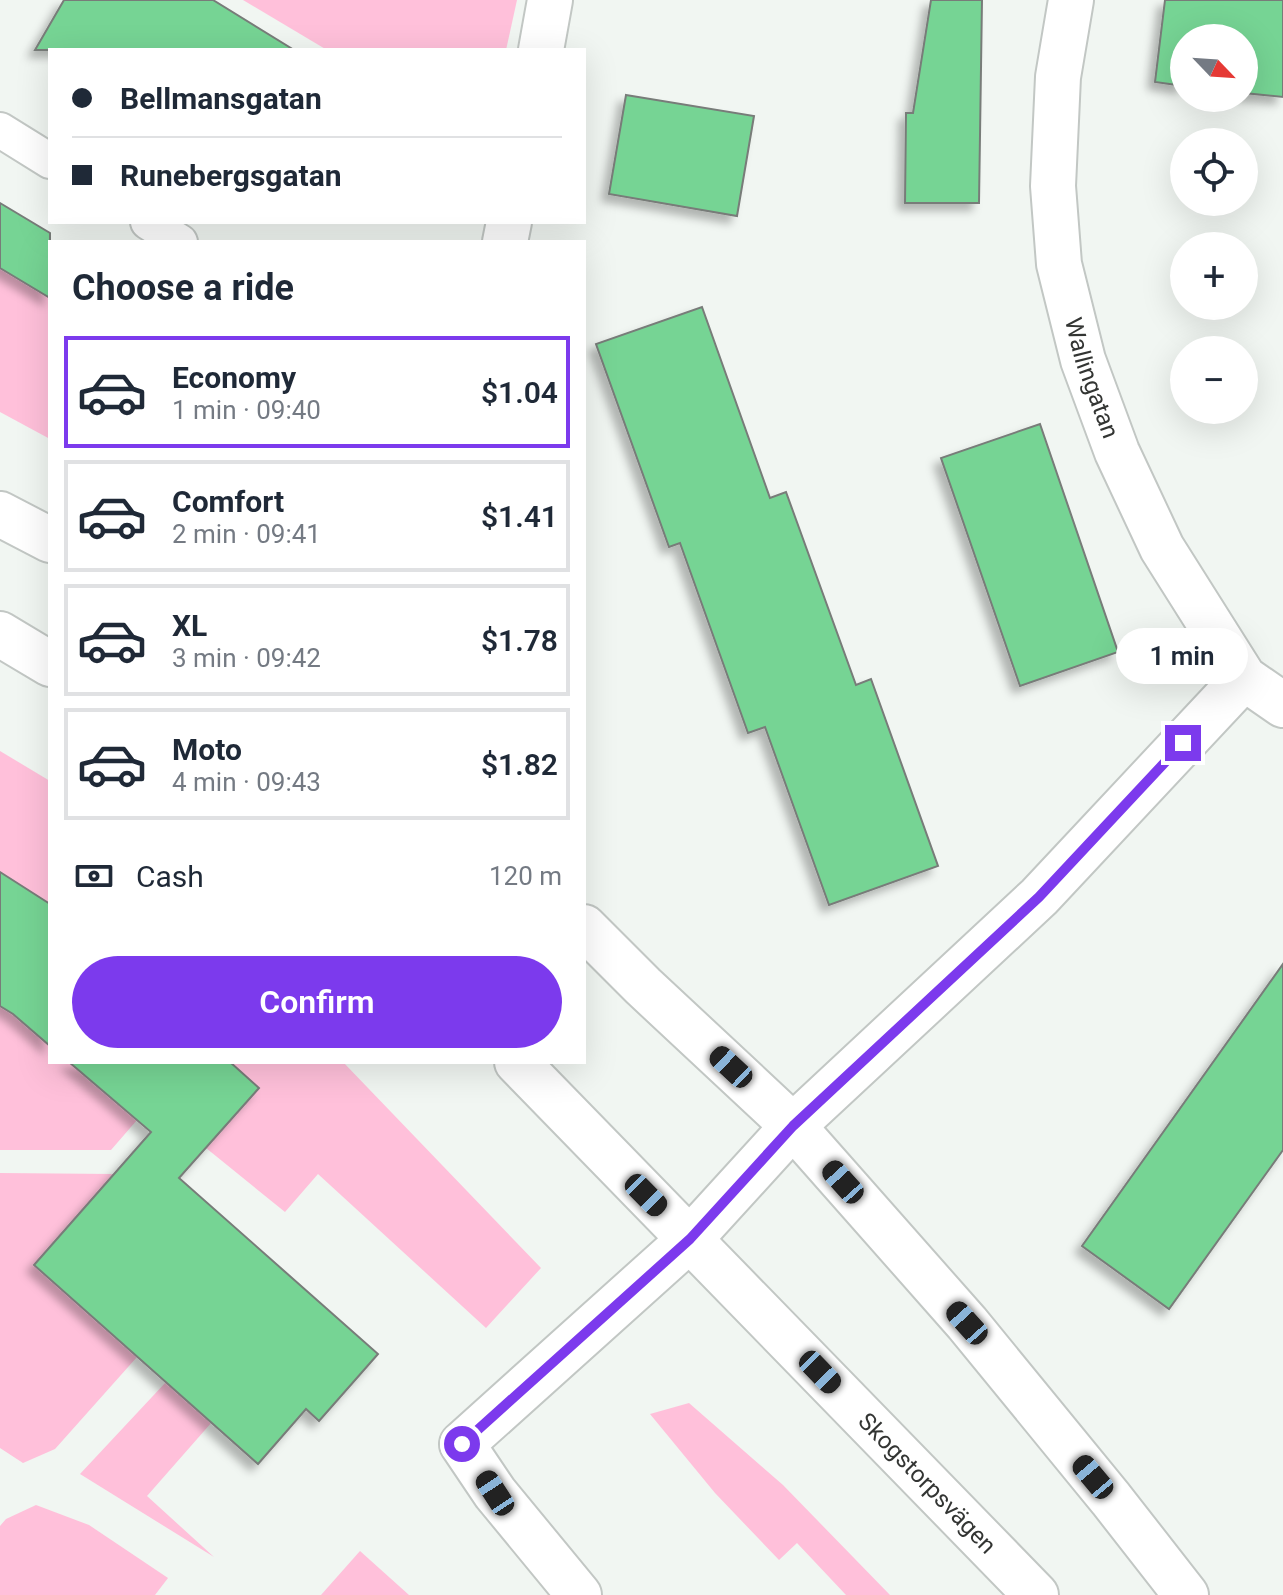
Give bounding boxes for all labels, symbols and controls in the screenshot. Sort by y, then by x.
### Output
north arrow [1170,24,1258,112]
map controls [1170,24,1258,424]
text: Bellmansgatan [120,81,322,116]
button: locate [1170,128,1258,216]
text: Runebergsgatan [120,158,342,193]
button: + [1170,232,1258,320]
text: Choose a ride [72,267,294,309]
street label: Wallingatan [1059,315,1125,442]
button: − [1170,336,1258,424]
icon: car [76,356,148,428]
text: Economy [172,360,296,395]
text: $1.04 [481,375,558,410]
text: 1 min · 09:40 [172,395,321,425]
icon: car [76,480,148,552]
text: Comfort [172,484,284,519]
text: $1.41 [481,499,558,534]
text: 2 min · 09:41 [172,519,321,549]
icon: car [76,604,148,676]
text: XL [172,608,207,643]
text: $1.78 [481,623,558,658]
callout: 1 min [1117,627,1249,683]
text: 1 min [1149,641,1215,671]
text: 3 min · 09:42 [172,643,321,673]
route end [1165,725,1201,761]
icon: car [76,728,148,800]
text: Moto [172,732,242,767]
text: $1.82 [481,747,558,782]
text: 4 min · 09:43 [172,767,321,797]
icon: cash [72,854,116,898]
text: Cash [136,859,204,894]
text: 120 m [489,861,562,891]
button: Confirm [72,956,562,1048]
car [705,1042,757,1092]
car [818,1156,868,1208]
car [621,1170,671,1220]
car [942,1297,992,1349]
car [795,1346,845,1398]
street label: Skogstorpsvägen [853,1407,1002,1559]
route start [444,1426,480,1462]
car [1068,1451,1118,1503]
car [472,1466,518,1520]

